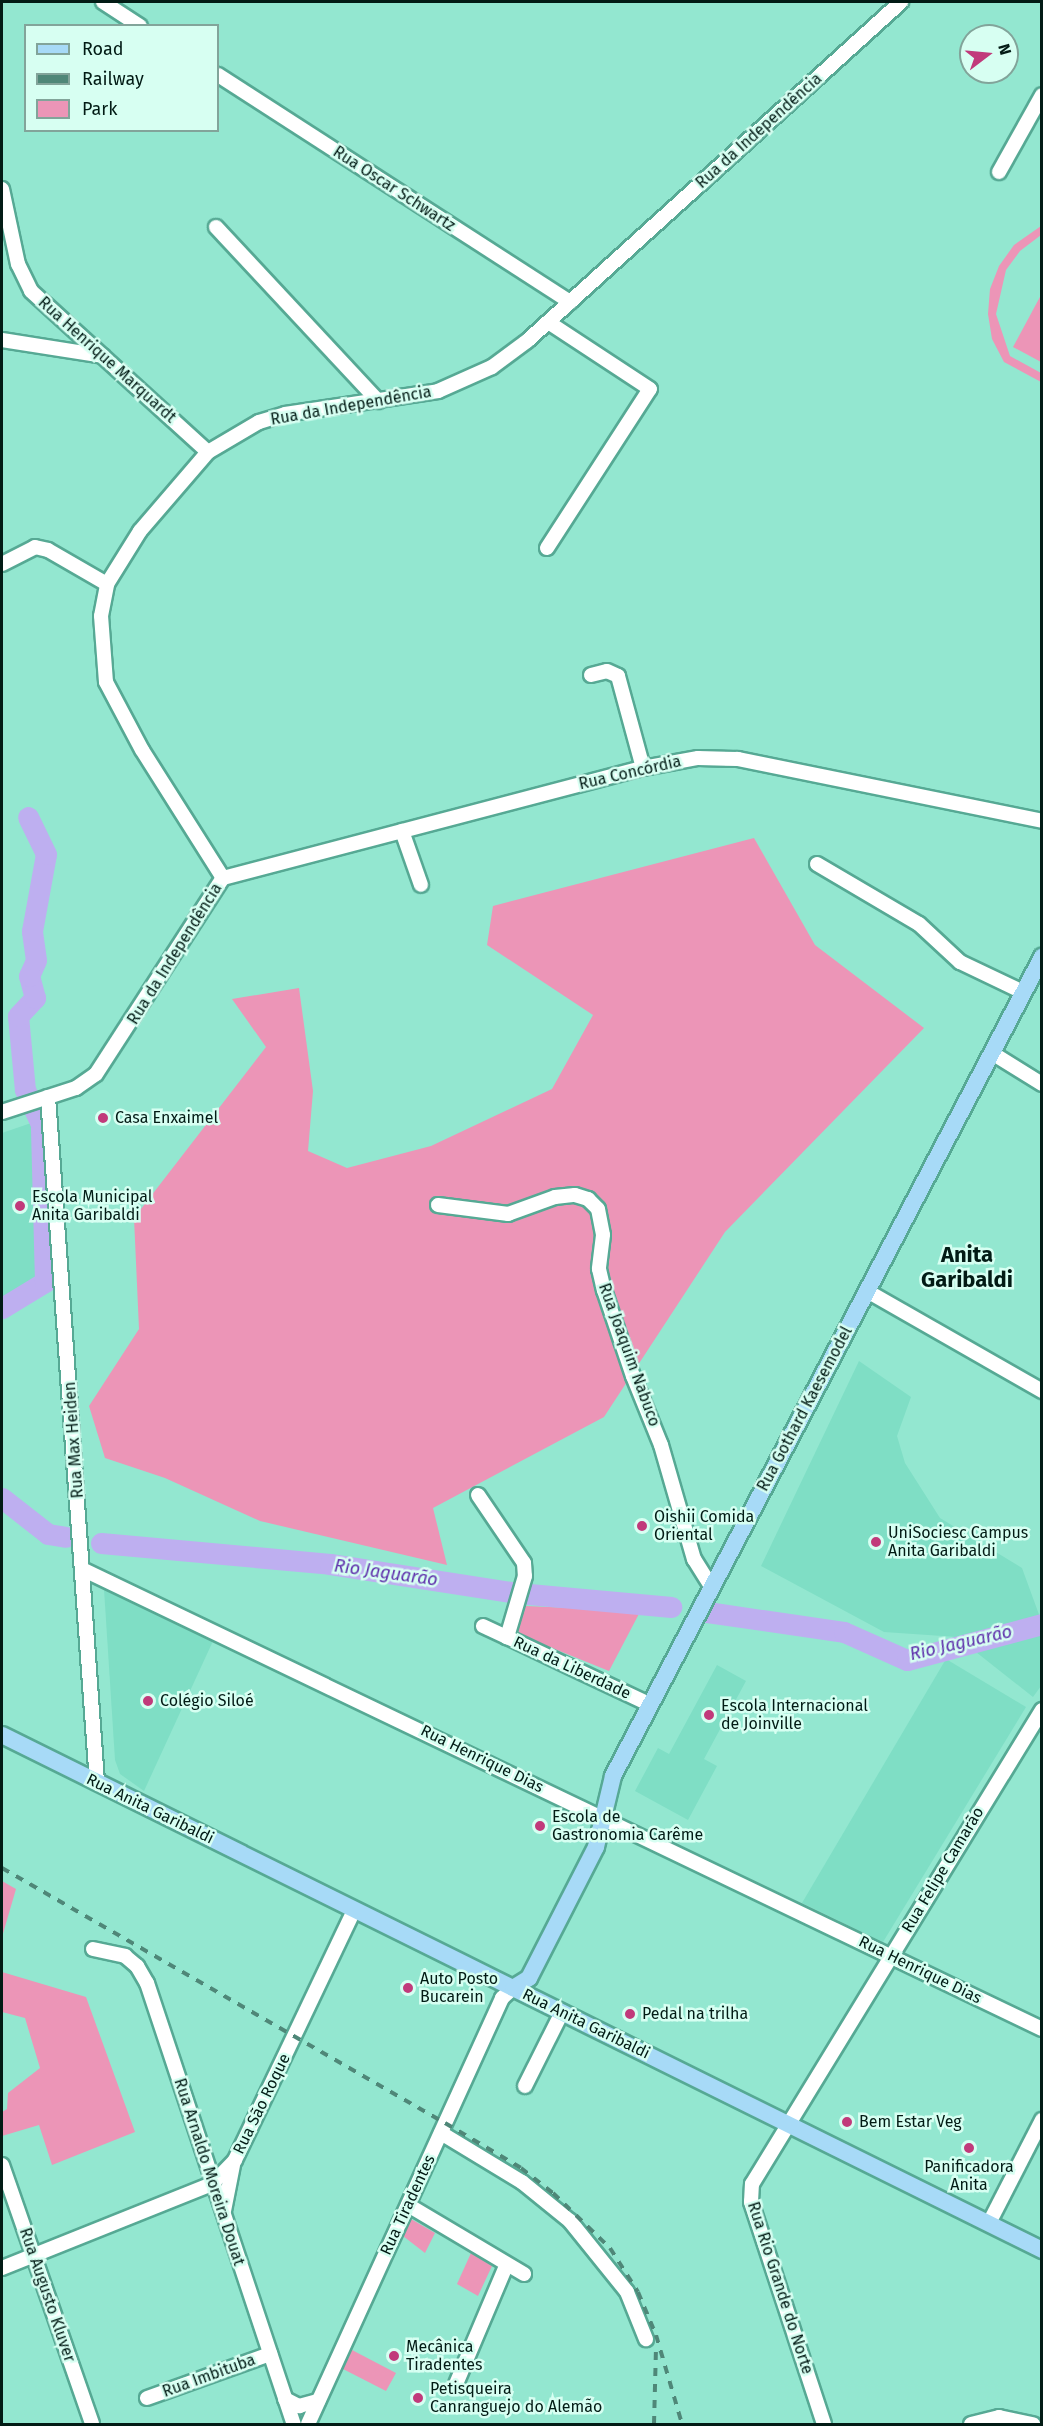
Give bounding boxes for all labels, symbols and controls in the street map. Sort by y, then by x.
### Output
legend [24,24,219,132]
north arrow [959,24,1019,84]
text: Road [82,38,124,60]
text: N [994,42,1015,57]
text: Railway [82,68,144,90]
street label: Rua da Independência [692,69,826,193]
text: Park [82,98,117,120]
street label: Rua Oscar Schwartz [329,142,459,236]
street label: Rua Henrique Marquardt [34,293,180,427]
street label: Rua da Independência [269,382,433,430]
street label: Rua Concórdia [577,752,683,794]
street label: Rua da Independência [124,880,226,1028]
place label: Casa Enxaimel [115,1108,218,1128]
marker: Casa Enxaimel [96,1111,110,1125]
place label: Escola Municipal Anita Garibaldi [32,1187,153,1225]
marker: Escola Municipal Anita Garibaldi [13,1199,27,1213]
district label: Anita Garibaldi [921,1241,1013,1292]
street label: Rua Joaquim Nabuco [594,1281,664,1429]
street label: Rua Gothard Kaesemodel [753,1323,857,1495]
street label: Rua Max Heiden [60,1381,88,1499]
place label: Oishii Comida Oriental [654,1507,754,1545]
marker: Oishii Comida Oriental [635,1519,649,1533]
place label: UniSociesc Campus Anita Garibaldi [888,1523,1028,1561]
marker: UniSociesc Campus Anita Garibaldi [869,1535,883,1549]
water label: Rio Jaguarão [333,1555,439,1591]
water label: Rio Jaguarão [908,1621,1014,1665]
street label: Rua da Liberdade [510,1632,634,1704]
place label: Colégio Siloé [160,1691,254,1711]
marker: Colégio Siloé [141,1694,155,1708]
place label: Escola Internacional de Joinville [721,1696,868,1734]
marker: Escola Internacional de Joinville [702,1708,716,1722]
street label: Rua Henrique Dias [417,1721,547,1797]
street label: Rua Anita Garibaldi [83,1770,217,1848]
street label: Rua Felipe Camarão [898,1804,988,1936]
place label: Escola de Gastronomia Carême [552,1807,703,1845]
marker: Escola de Gastronomia Carême [533,1819,547,1833]
street label: Rua Henrique Dias [855,1932,985,2008]
place label: Auto Posto Bucarein [420,1969,498,2007]
marker: Auto Posto Bucarein [401,1981,415,1995]
street label: Rua Anita Garibaldi [519,1985,653,2063]
place label: Pedal na trilha [642,2004,748,2024]
marker: Pedal na trilha [623,2007,637,2021]
street label: Rua São Roque [229,2051,295,2157]
street label: Rua Arnaldo Moreira Douat [170,2076,248,2268]
place label: Bem Estar Veg [859,2112,962,2132]
marker: Bem Estar Veg [840,2115,854,2129]
marker: Panificadora Anita [962,2141,976,2155]
street label: Rua Tiradentes [376,2152,440,2258]
place label: Panificadora Anita [924,2157,1014,2195]
street label: Rua Rio Grande do Norte [743,2199,817,2377]
street label: Rua Augusto Kluver [15,2225,79,2365]
place label: Mecânica Tiradentes [406,2337,482,2375]
marker: Mecânica Tiradentes [387,2349,401,2363]
street label: Rua Imbituba [160,2350,258,2402]
place label: Petisqueira Canranguejo do Alemão [430,2379,602,2417]
marker: Petisqueira Canranguejo do Alemão [411,2391,425,2405]

